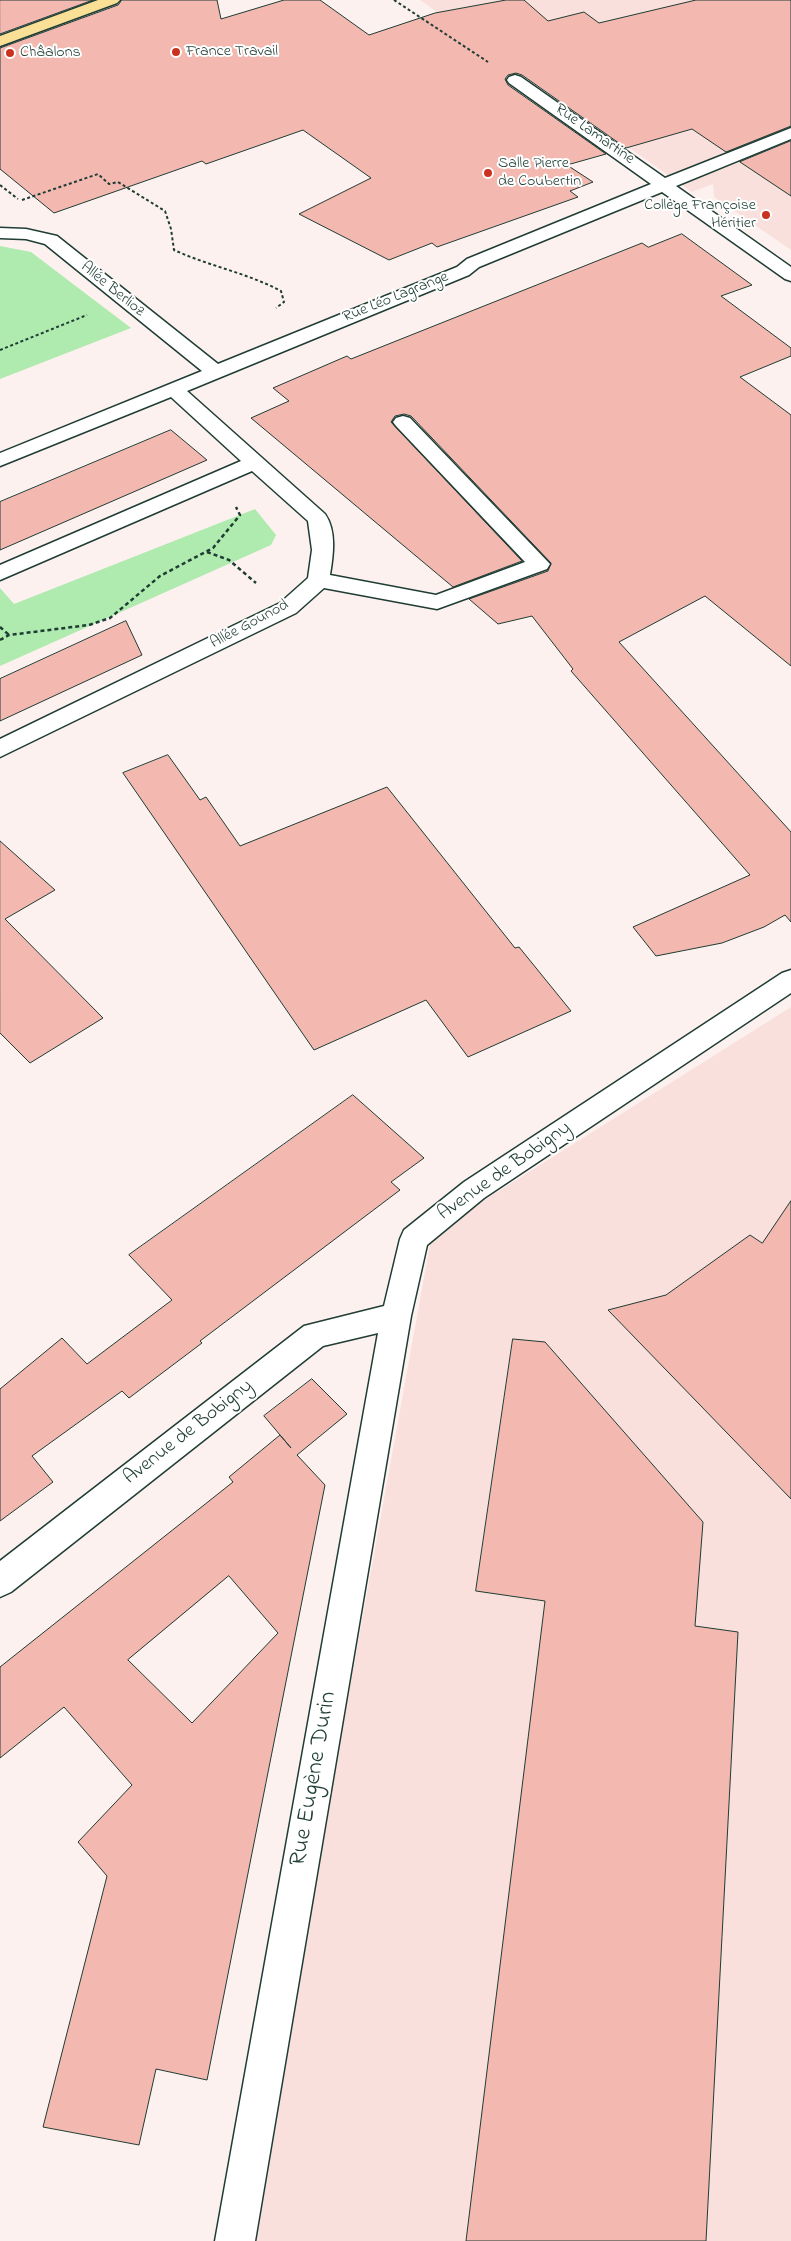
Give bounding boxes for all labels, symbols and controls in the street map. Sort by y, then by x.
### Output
place label: France Travail [186,42,278,62]
place label: Châalons [20,43,81,63]
marker: France Travail [170,46,182,58]
marker: Châalons [4,47,16,59]
street label: Rue Lamartine [550,100,638,170]
place label: Salle Pierre de Coubertin [498,154,581,192]
marker: Salle Pierre de Coubertin [482,167,494,179]
place label: Collège Françoise Héritier [644,196,756,234]
marker: Collège Françoise Héritier [760,209,772,221]
street label: Allée Berlioz [76,258,148,322]
street label: Rue Léo Lagrange [340,268,452,328]
street label: Allée Gounod [207,596,293,654]
street label: Avenue de Bobigny [434,1117,576,1227]
street label: Avenue de Bobigny [120,1375,258,1491]
street label: Rue Eugène Durin [285,1689,345,1869]

